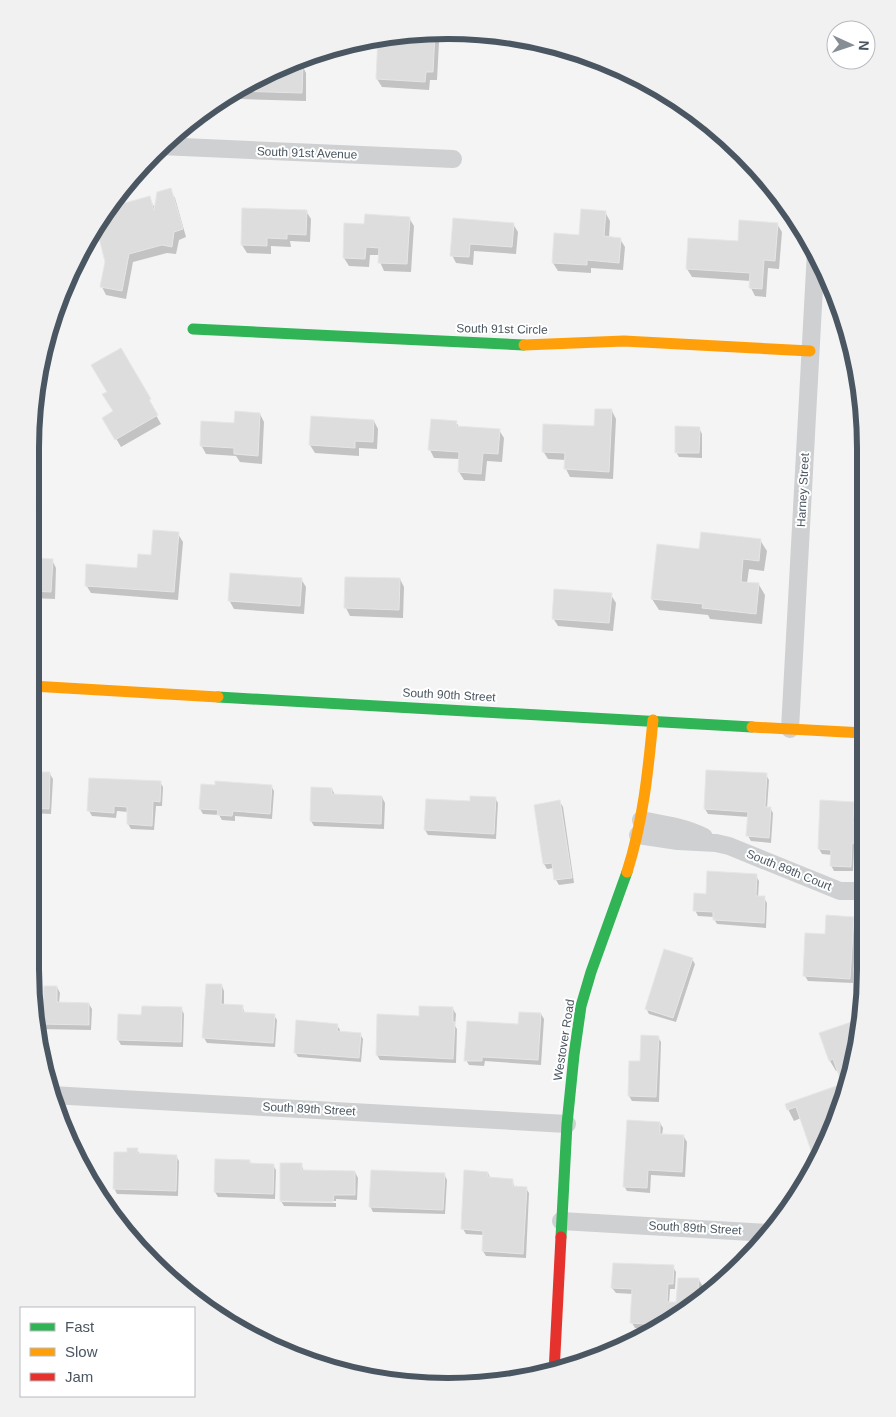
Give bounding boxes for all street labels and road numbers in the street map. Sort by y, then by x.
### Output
street label: South 91st Avenue [257,144,358,162]
street label: South 91st Circle [456,321,548,337]
street label: Harney Street [794,452,812,527]
street label: South 90th Street [402,686,497,704]
street label: South 89th Court [744,847,834,894]
street label: Westover Road [551,998,577,1082]
street label: South 89th Street [262,1100,357,1118]
street label: South 89th Street [648,1219,743,1237]

